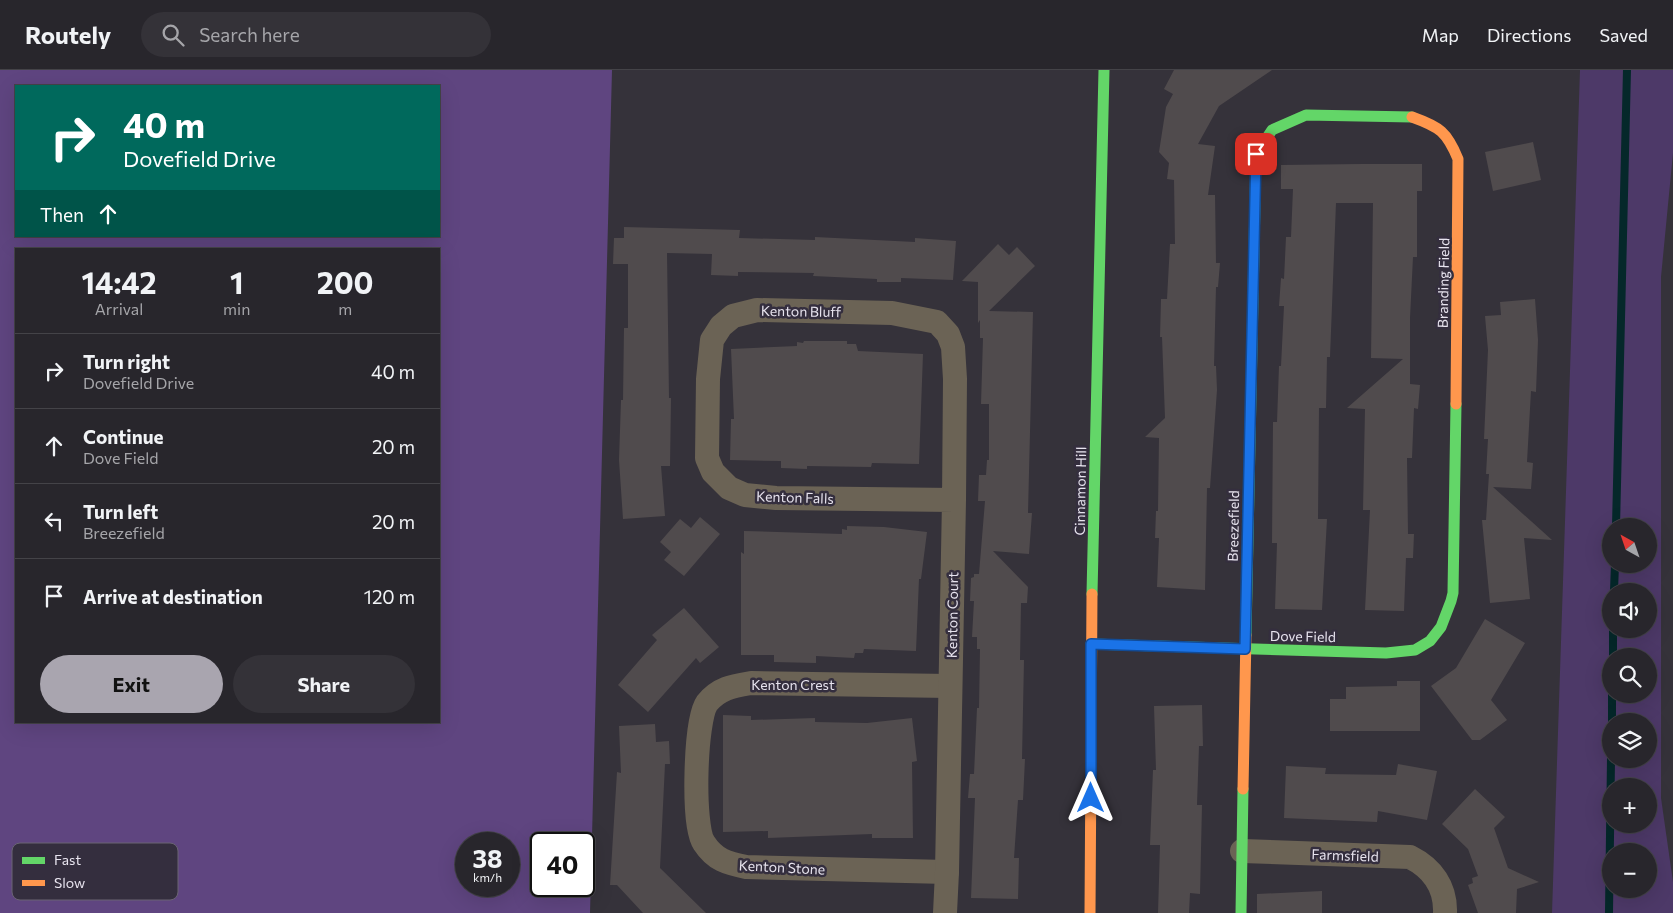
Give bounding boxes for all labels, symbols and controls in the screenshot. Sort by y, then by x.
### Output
search box [141,12,491,57]
text: Routely [25,20,111,49]
icon: search [159,21,187,49]
text: Search here [199,23,300,46]
text: Map [1422,24,1459,46]
text: Directions [1487,24,1571,46]
text: Saved [1599,24,1648,46]
text: 40 m [123,102,205,145]
icon: right [40,105,105,170]
pin [1235,133,1277,175]
icon: arrive [1242,140,1270,168]
text: Dovefield Drive [123,145,276,172]
icon: ahead [94,200,122,228]
text: Then [40,203,84,226]
street label: Branding Field [1434,238,1452,328]
text: 14:42 [81,263,157,300]
text: 1 [230,263,243,300]
text: 200 [317,263,374,300]
text: Arrival [95,299,143,318]
text: min [223,299,250,318]
text: m [338,299,352,318]
street label: Kenton Bluff [761,302,841,320]
text: Turn right [83,350,170,373]
icon: right [40,357,68,385]
text: 40 m [371,360,415,383]
text: Dovefield Drive [83,373,194,392]
text: Continue [83,425,163,448]
icon: ahead [40,432,68,460]
text: 20 m [372,435,415,458]
street label: Cinnamon Hill [1071,446,1089,536]
text: Dove Field [83,448,159,467]
street label: Kenton Falls [756,487,834,507]
street label: Breezefield [1224,490,1242,562]
text: Turn left [83,500,158,523]
icon: left [40,507,68,535]
text: 20 m [372,510,415,533]
north arrow [1602,518,1658,572]
map controls [1602,518,1657,898]
text: Breezefield [83,523,165,542]
street label: Kenton Court [943,572,961,658]
icon: arrive [40,582,68,610]
button: sound [1602,583,1657,638]
text: Arrive at destination [83,585,263,608]
text: 120 m [364,585,415,608]
street label: Dove Field [1270,627,1336,645]
button: search [1602,648,1657,703]
button: Exit [40,655,223,713]
button: Share [233,655,415,713]
street label: Kenton Crest [751,676,835,693]
button: layers [1602,713,1657,768]
position arrow [1064,771,1116,823]
button: + [1602,778,1657,833]
speed limit sign: 40 [530,832,595,897]
legend [12,843,178,900]
text: 38 [472,843,503,873]
button: − [1602,843,1657,898]
street label: Farmsfield [1311,845,1379,865]
text: Fast [54,851,81,868]
street label: Kenton Stone [738,856,826,878]
text: km/h [473,870,502,884]
text: Slow [54,874,85,891]

